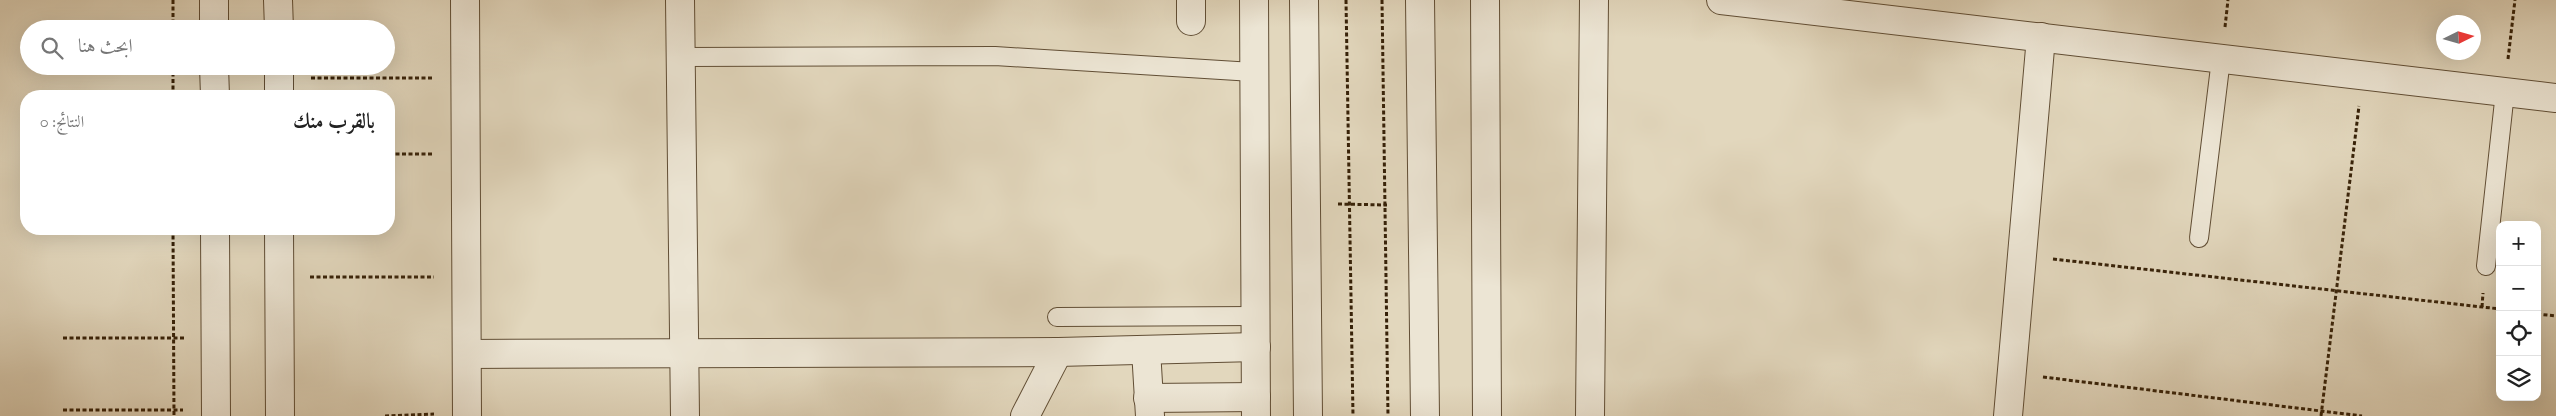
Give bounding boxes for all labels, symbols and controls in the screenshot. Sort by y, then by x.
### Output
north arrow [2436,15,2481,60]
search box [20,20,395,75]
icon: search [38,34,66,62]
text: ابحث هنا [78,34,133,61]
text: بالقرب منك [293,108,375,138]
text: النتائج: 0 [40,112,84,135]
map controls [2496,221,2541,401]
button: + [2496,221,2541,266]
button: − [2496,266,2541,311]
button: locate [2496,311,2541,356]
button: layers [2496,356,2541,401]

